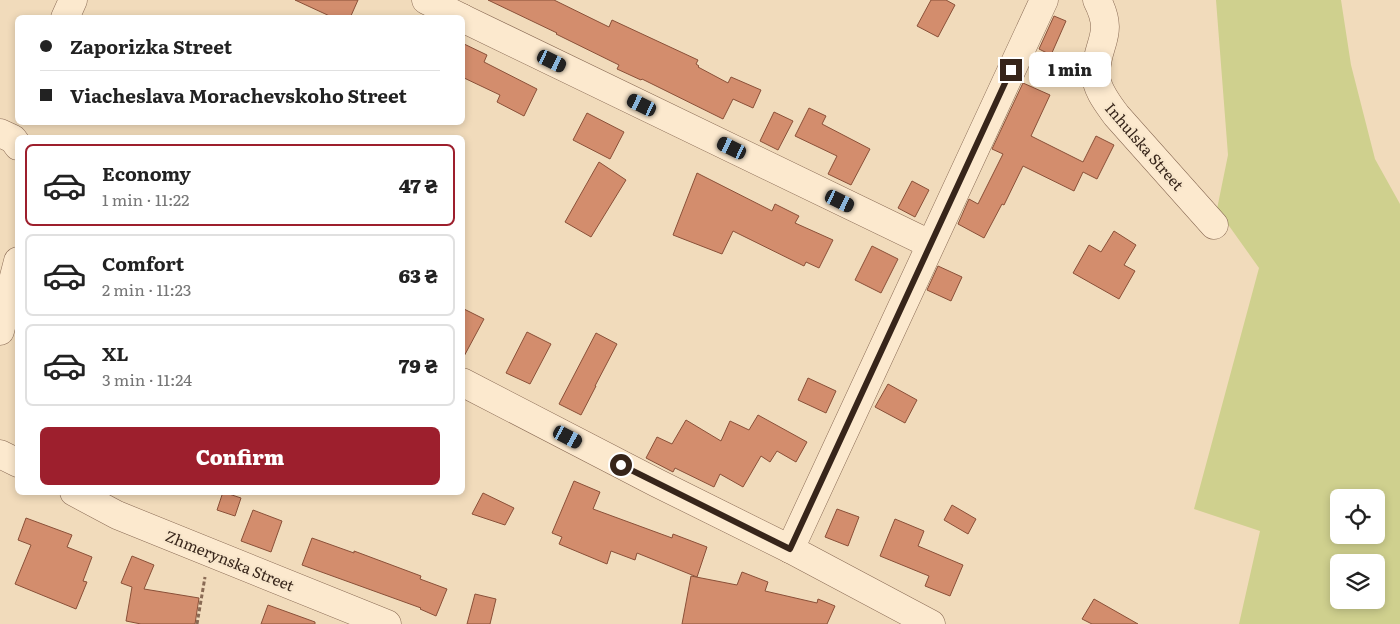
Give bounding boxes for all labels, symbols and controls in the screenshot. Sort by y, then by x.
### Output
text: Zaporizka Street [70,32,232,60]
car [535,48,568,74]
callout: 1 min [1028,52,1111,88]
text: 1 min [1048,57,1092,81]
route end [1000,59,1022,81]
text: Viacheslava Morachevskoho Street [70,81,407,109]
car [625,92,658,118]
street label: Inhulska Street [1100,97,1190,195]
car [715,135,748,161]
text: Economy [102,159,191,187]
icon: car [42,163,87,208]
text: 47 ₴ [399,171,438,199]
text: 1 min · 11:22 [102,187,189,211]
car [823,188,856,214]
text: Comfort [102,249,184,277]
icon: car [42,253,87,298]
text: 63 ₴ [398,261,438,289]
text: 2 min · 11:23 [102,277,191,301]
text: XL [102,339,129,367]
icon: car [42,343,87,388]
text: 79 ₴ [398,351,438,379]
text: 3 min · 11:24 [102,367,192,391]
car [551,423,584,451]
button: Confirm [40,427,440,485]
route start [610,454,632,476]
map controls [1330,489,1385,609]
button: locate [1330,489,1385,544]
street label: Zhmerynska Street [162,524,298,596]
button: layers [1330,554,1385,609]

